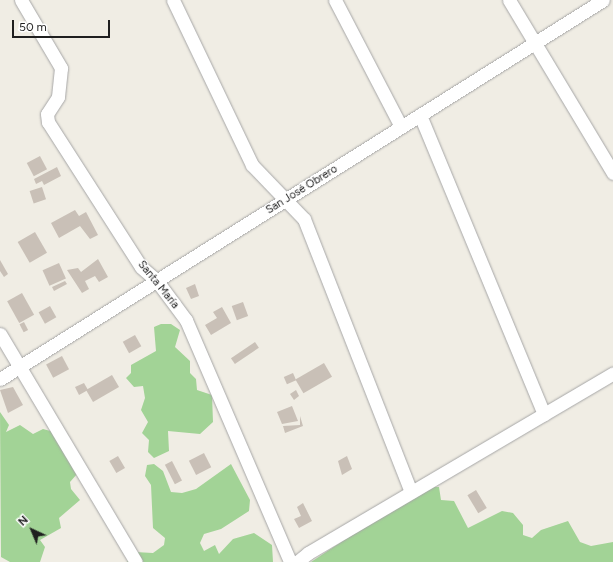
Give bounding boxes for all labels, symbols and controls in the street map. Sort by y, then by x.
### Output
scale bar [14,12,112,38]
text: 50 m [19,20,47,34]
street label: San José Obrero [264,163,340,217]
street label: Santa María [135,258,181,312]
north arrow [12,510,52,550]
text: N [16,513,31,529]

